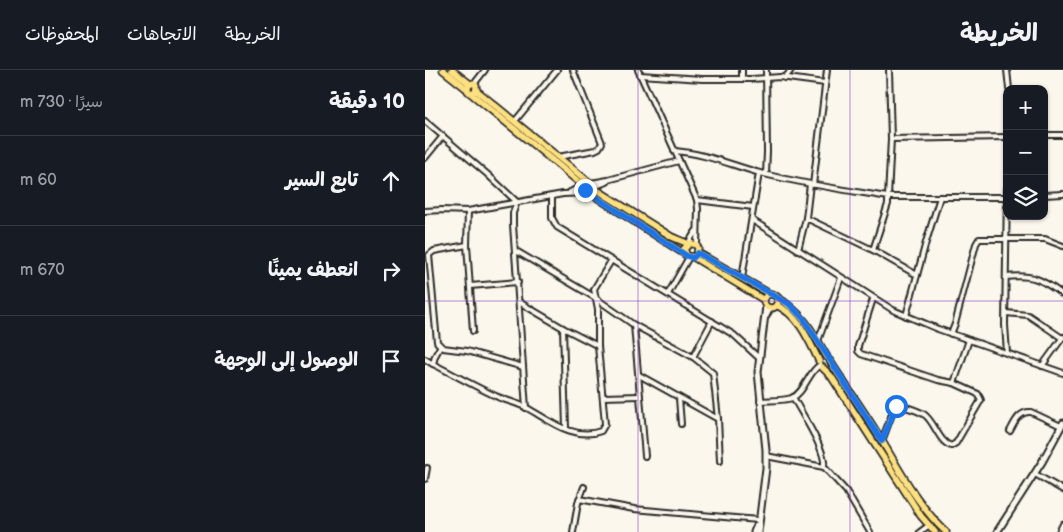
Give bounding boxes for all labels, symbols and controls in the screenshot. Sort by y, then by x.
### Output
text: الخريطة [960,19,1038,48]
text: المحفوظات [25,24,99,45]
text: الاتجاهات [127,24,197,45]
text: الخريطة [225,24,281,45]
map controls [1003,85,1048,220]
button: + [1003,85,1048,130]
text: 10 دقيقة [329,89,405,114]
text: سيرًا · 730 m [20,93,103,112]
button: − [1003,130,1048,175]
icon: ahead [377,167,405,195]
text: تابع السير [285,169,358,192]
text: 60 m [20,171,57,190]
button: layers [1003,175,1048,220]
route end [574,179,597,202]
icon: right [377,257,405,285]
text: انعطف يمينًا [268,259,358,282]
text: 670 m [20,261,65,280]
icon: arrive [377,347,405,375]
text: الوصول إلى الوجهة [214,349,358,372]
route start [885,395,908,418]

